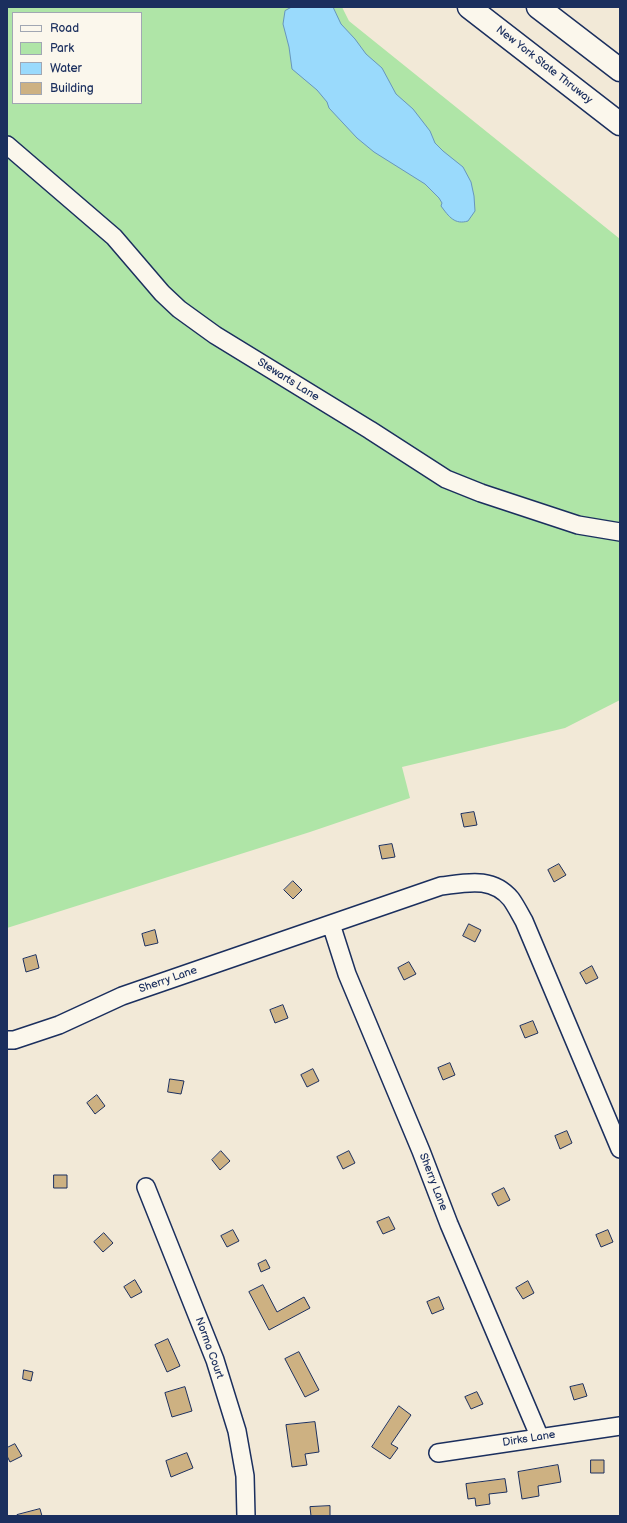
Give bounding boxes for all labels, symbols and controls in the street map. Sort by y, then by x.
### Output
legend [12,12,142,104]
text: Road [50,21,79,36]
street label: New York State Thruway [493,23,595,107]
text: Park [50,41,74,56]
text: Water [50,61,82,76]
text: Building [50,81,94,96]
street label: Stewarts Lane [255,356,321,404]
street label: Sherry Lane [137,964,199,996]
street label: Sherry Lane [416,1151,450,1213]
street label: Norma Court [192,1316,226,1380]
street label: Dirks Lane [502,1428,556,1450]

